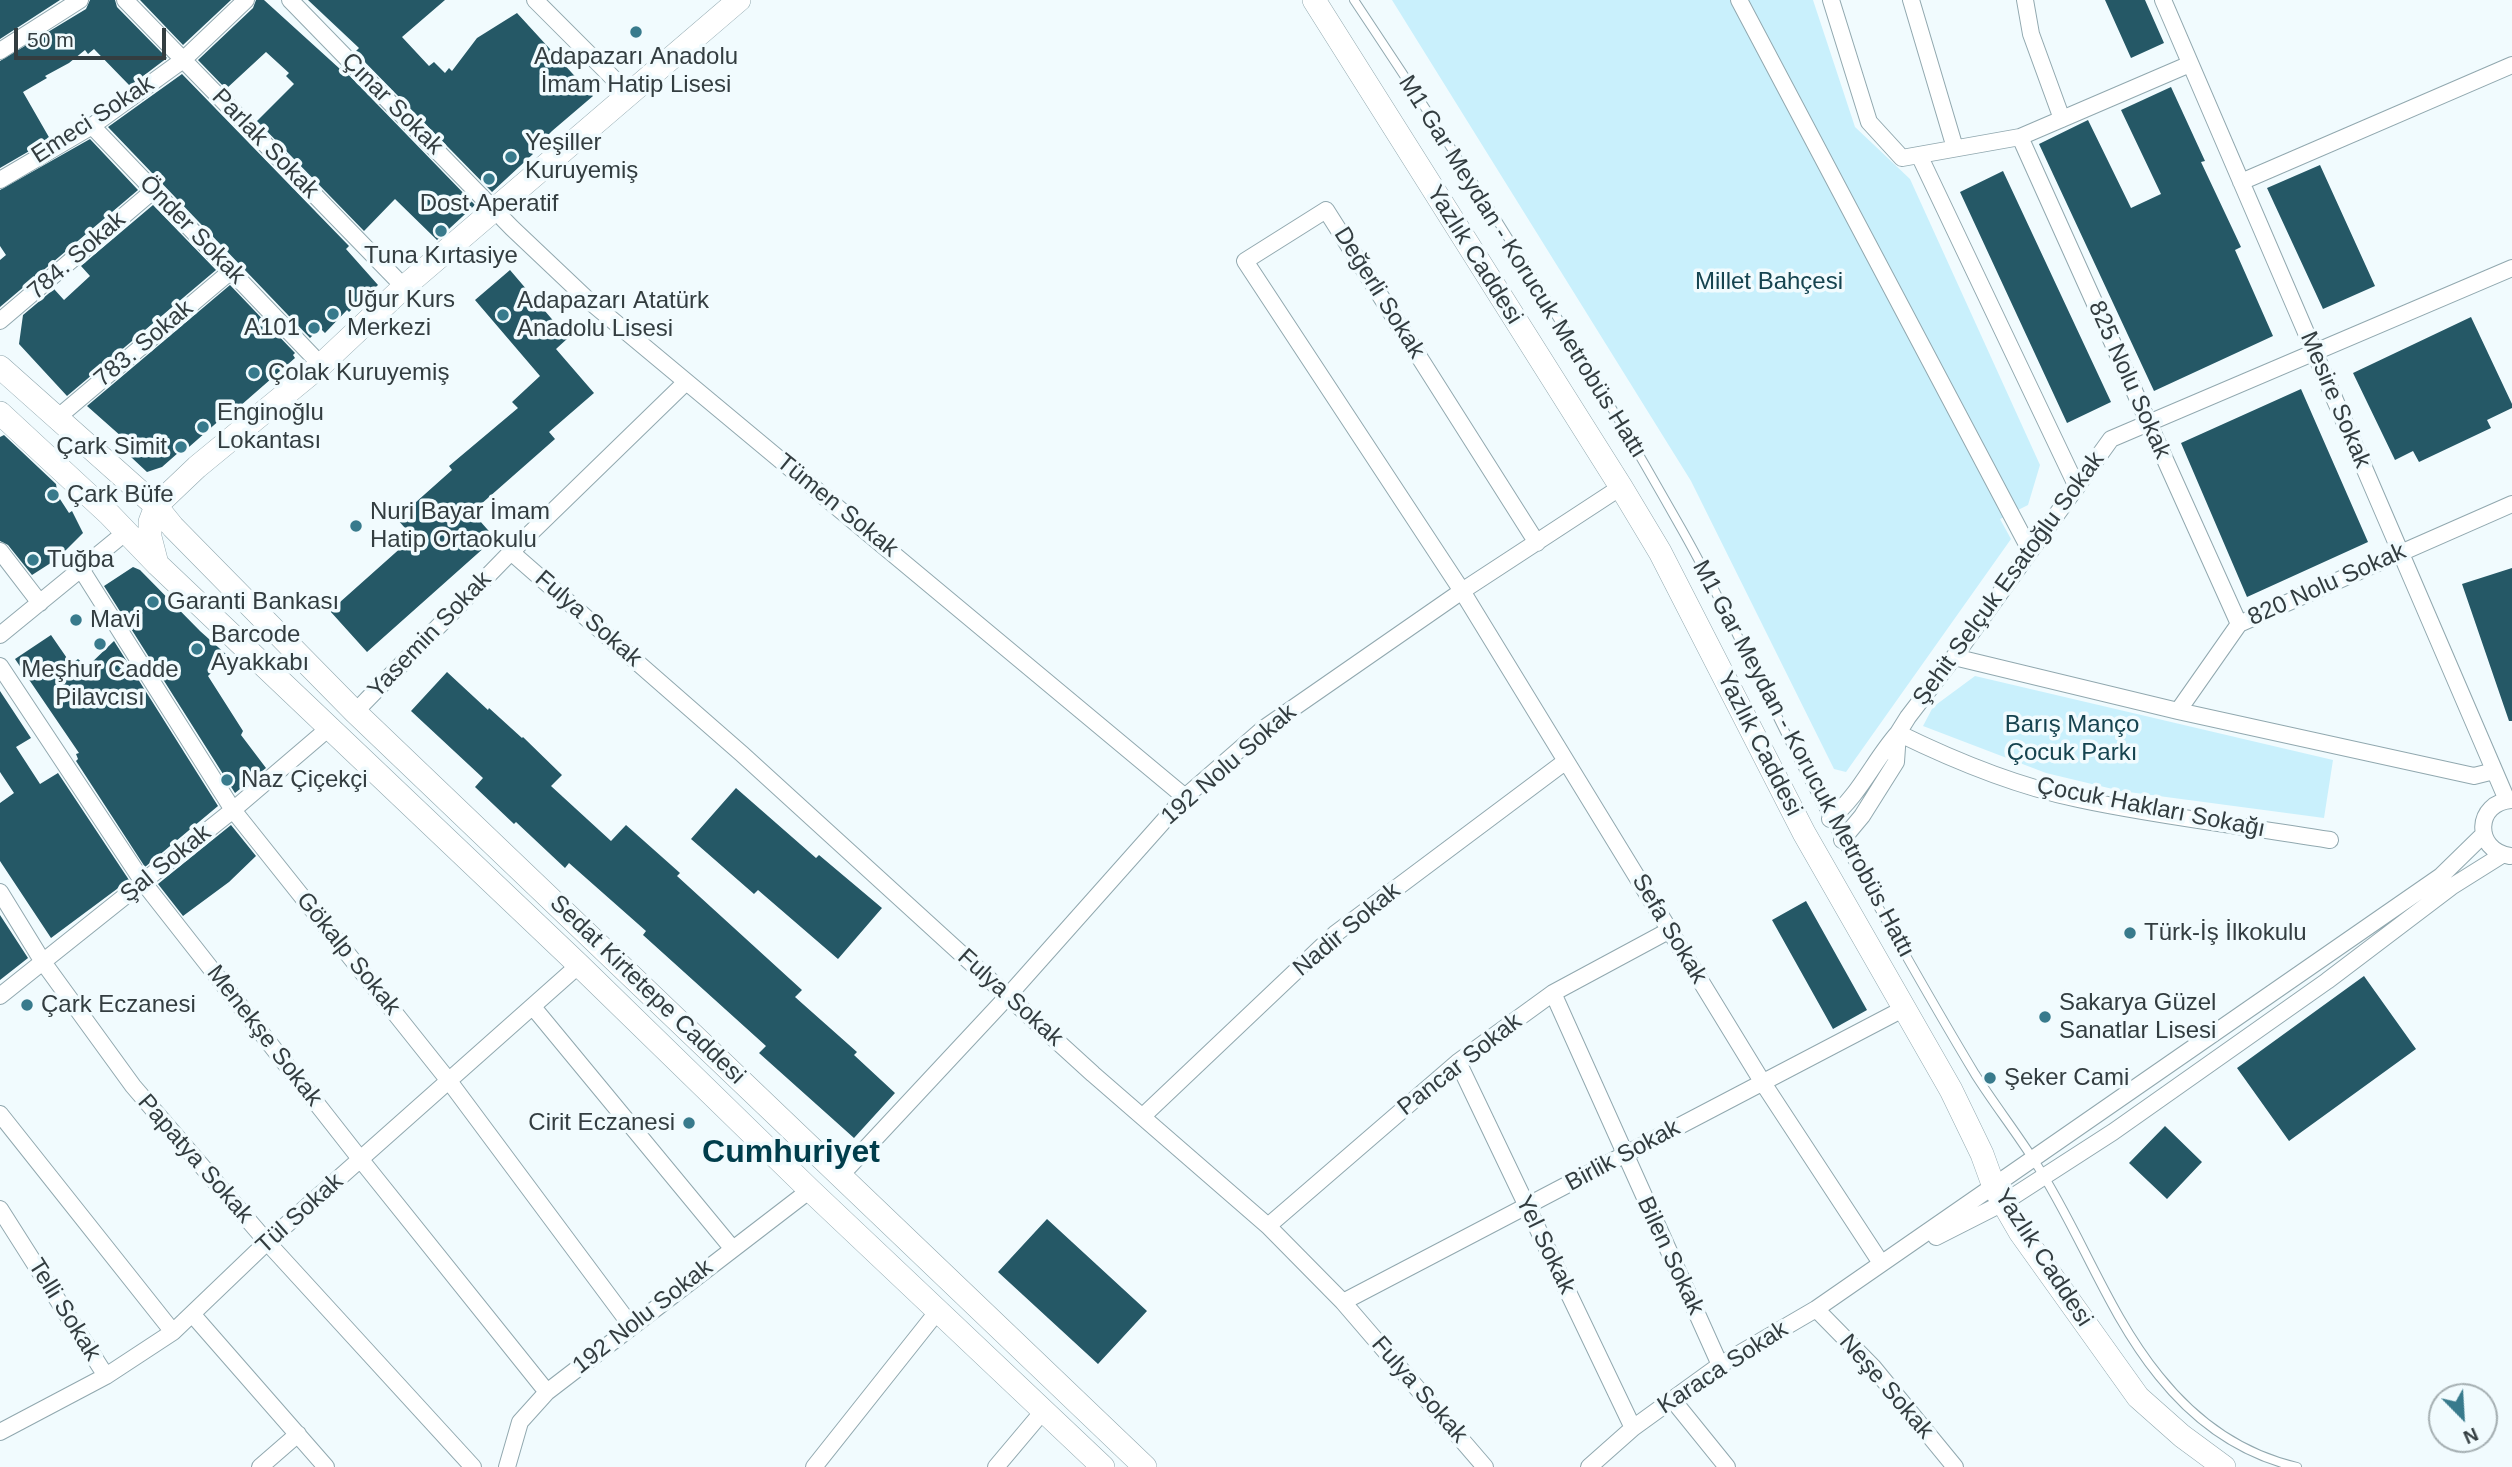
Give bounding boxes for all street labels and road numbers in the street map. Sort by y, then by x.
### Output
street label: Çınar Sokak [335,47,449,161]
street label: Emeci Sokak [26,70,160,170]
street label: M1 Gar Meydan - Korucuk Metrobüs Hattı [1392,70,1652,464]
street label: Parlak Sokak [206,83,324,205]
street label: Önder Sokak [133,170,251,290]
street label: Yazlık Caddesi [1420,180,1528,330]
street label: 784. Sokak [22,206,132,306]
street label: Değerli Sokak [1327,222,1431,364]
street label: 783. Sokak [89,294,199,394]
street label: 825 Nolu Sokak [2081,297,2177,463]
street label: Mesire Sokak [2293,327,2377,473]
street label: Şehit Selçuk Esatoğlu Sokak [1907,446,2111,712]
street label: Tümen Sokak [770,448,904,564]
street label: 820 Nolu Sokak [2244,537,2410,633]
street label: M1 Gar Meydan - Korucuk Metrobüs Hattı [1686,556,1920,962]
street label: Fulya Sokak [529,565,647,673]
street label: Yasemin Sokak [362,566,498,704]
street label: Yazlık Caddesi [1710,667,1808,821]
street label: 192 Nolu Sokak [1156,699,1302,831]
street label: Çocuk Hakları Sokağı [2034,772,2268,844]
street label: Şal Sokak [115,819,217,909]
street label: Sefa Sokak [1625,869,1713,989]
street label: Nadir Sokak [1288,877,1406,983]
street label: Gökalp Sokak [290,887,406,1021]
street label: Sedat Kirtetepe Caddesi [543,889,751,1091]
street label: Fulya Sokak [951,943,1069,1053]
street label: Menekşe Sokak [200,960,328,1112]
street label: Pancar Sokak [1392,1008,1528,1122]
street label: Papatya Sokak [131,1089,259,1229]
street label: Birlik Sokak [1561,1114,1685,1198]
street label: Tül Sokak [251,1168,349,1260]
street label: Yazlık Caddesi [1988,1184,2098,1332]
street label: Yel Sokak [1509,1191,1581,1299]
street label: Bilen Sokak [1630,1192,1710,1320]
street label: 192 Nolu Sokak [567,1253,719,1381]
street label: Telli Sokak [21,1254,107,1366]
street label: Karaca Sokak [1653,1315,1793,1421]
street label: Neşe Sokak [1833,1329,1939,1445]
street label: Fulya Sokak [1365,1331,1473,1449]

